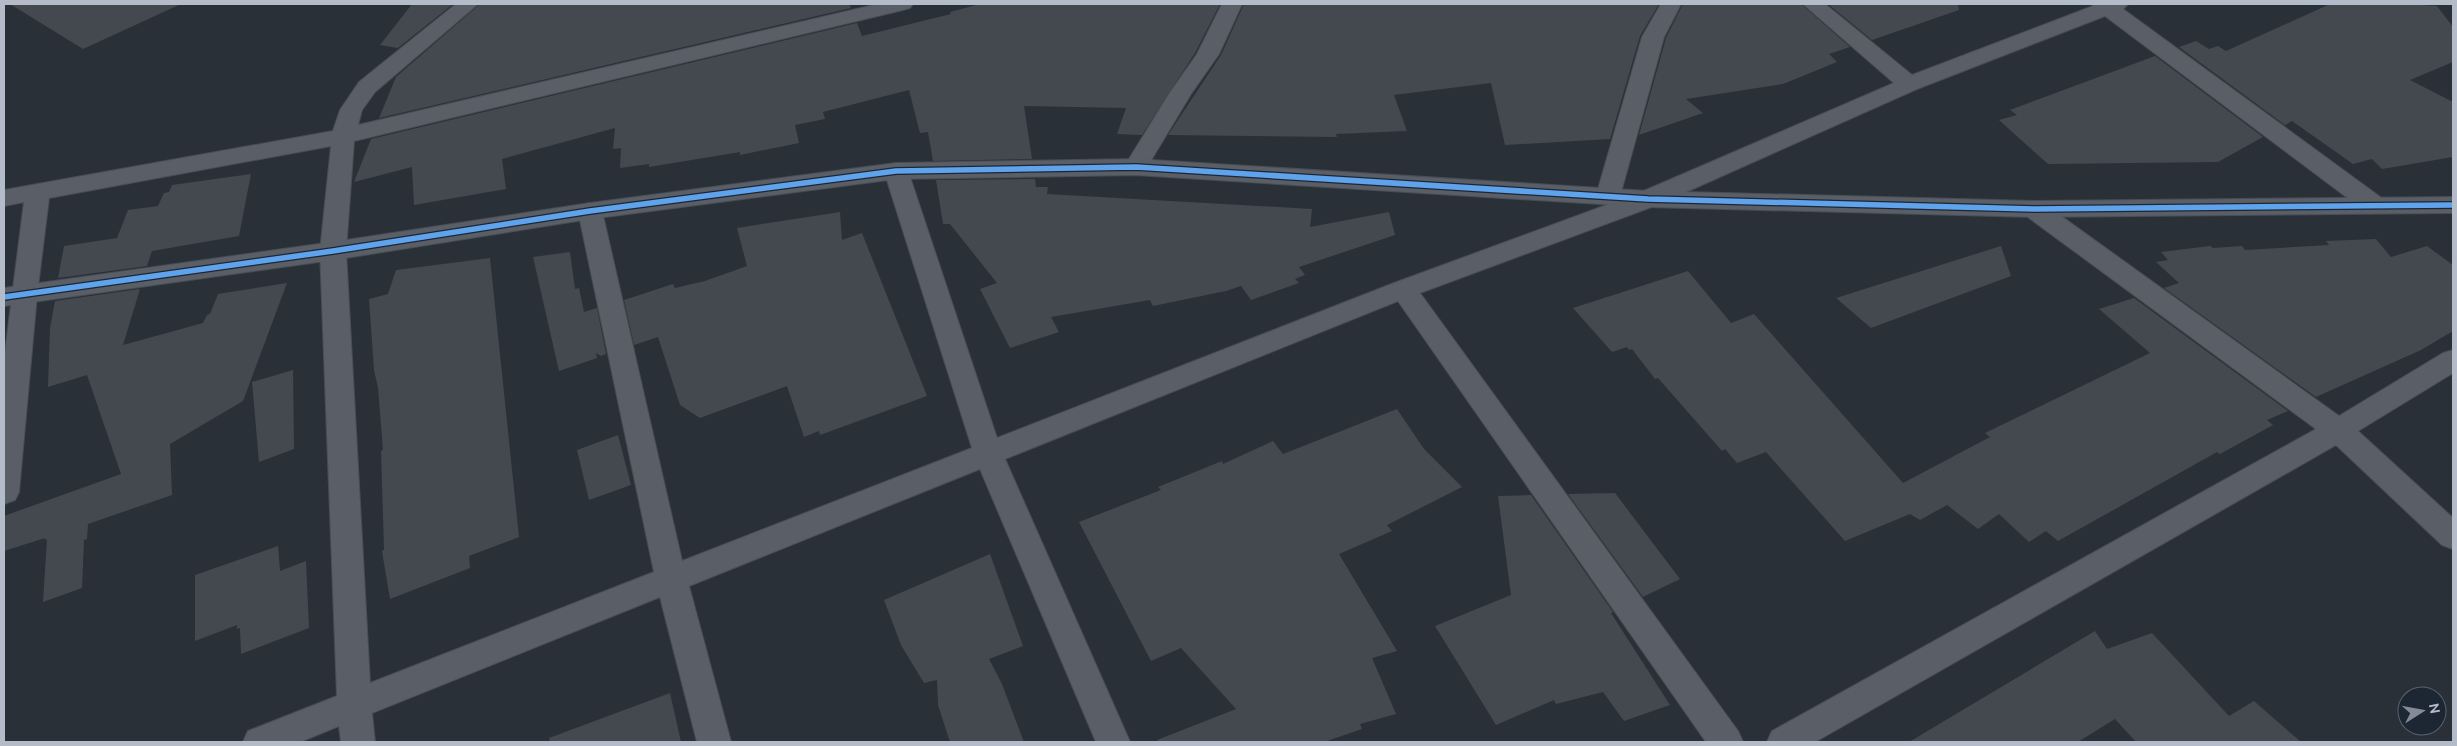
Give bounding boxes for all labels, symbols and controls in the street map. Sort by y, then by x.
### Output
north arrow [2397,686,2447,736]
text: N [2426,702,2444,715]

